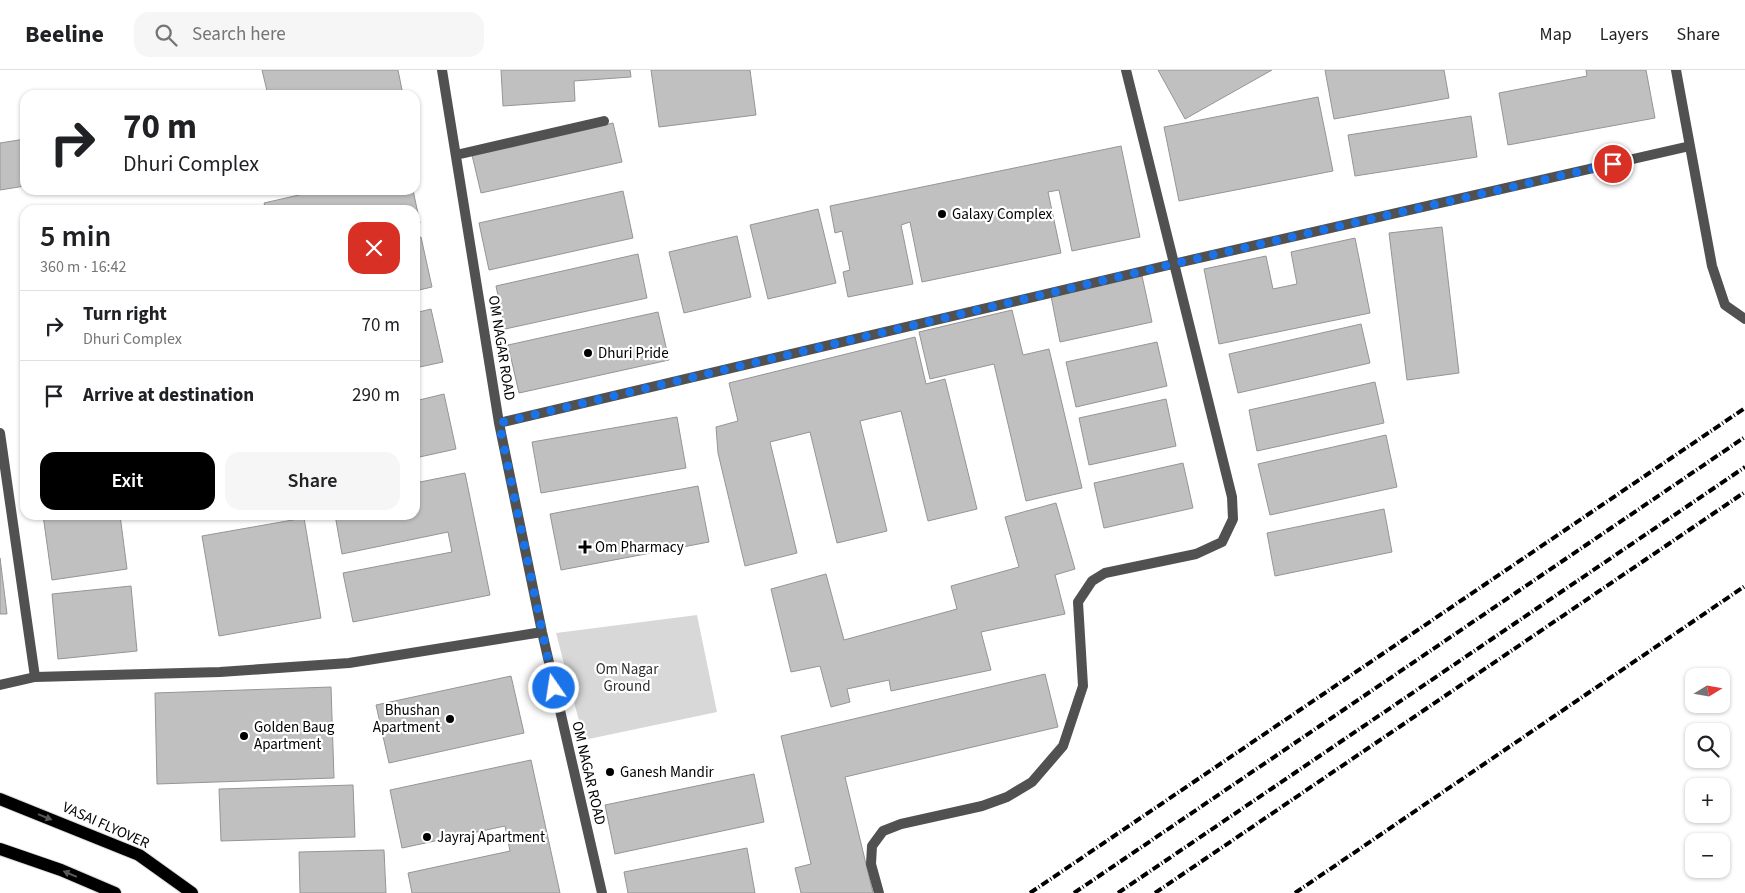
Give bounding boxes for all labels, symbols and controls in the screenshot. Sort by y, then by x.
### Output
search box [134,12,484,57]
text: Beeline [25,17,104,52]
icon: search [152,21,180,49]
text: Search here [192,21,286,48]
text: Map [1540,22,1572,47]
text: Layers [1600,22,1649,47]
text: Share [1677,22,1720,47]
text: 70 m [123,102,197,152]
icon: right [40,110,105,175]
pin [1592,143,1634,185]
text: Dhuri Complex [123,148,259,180]
icon: arrive [1599,150,1627,178]
place label: Galaxy Complex [952,204,1052,225]
marker: Galaxy Complex [936,208,948,220]
text: 5 min [40,215,111,258]
button: close [348,222,400,274]
text: 360 m · 16:42 [40,256,127,278]
street label: OM NAGAR ROAD [483,294,520,402]
text: Turn right [83,301,167,328]
icon: right [40,312,68,340]
text: 70 m [362,312,400,339]
text: Dhuri Complex [83,328,182,350]
place label: Dhuri Pride [598,343,669,364]
marker: Dhuri Pride [582,347,594,359]
icon: arrive [40,382,68,410]
text: Arrive at destination [83,382,254,409]
text: 290 m [352,382,400,409]
button: Exit [40,452,215,510]
button: Share [225,452,400,510]
place label: Om Pharmacy [595,537,684,558]
marker: Om Pharmacy [579,541,591,553]
park label: Om Nagar Ground [596,659,659,697]
position arrow [527,661,579,713]
north arrow [1685,668,1730,712]
map controls [1685,668,1730,878]
place label: Bhushan Apartment [373,700,440,738]
marker: Bhushan Apartment [444,713,456,725]
place label: Golden Baug Apartment [254,717,335,755]
street label: OM NAGAR ROAD [566,719,611,827]
button: search [1685,723,1730,768]
marker: Golden Baug Apartment [238,730,250,742]
place label: Ganesh Mandir [620,762,715,783]
marker: Ganesh Mandir [604,766,616,778]
button: + [1685,778,1730,823]
street label: VASAI FLYOVER [59,797,153,854]
one-way arrow [38,813,53,821]
place label: Jayraj Apartment [437,827,545,848]
marker: Jayraj Apartment [421,831,433,843]
button: − [1685,833,1730,878]
one-way arrow [63,869,77,877]

